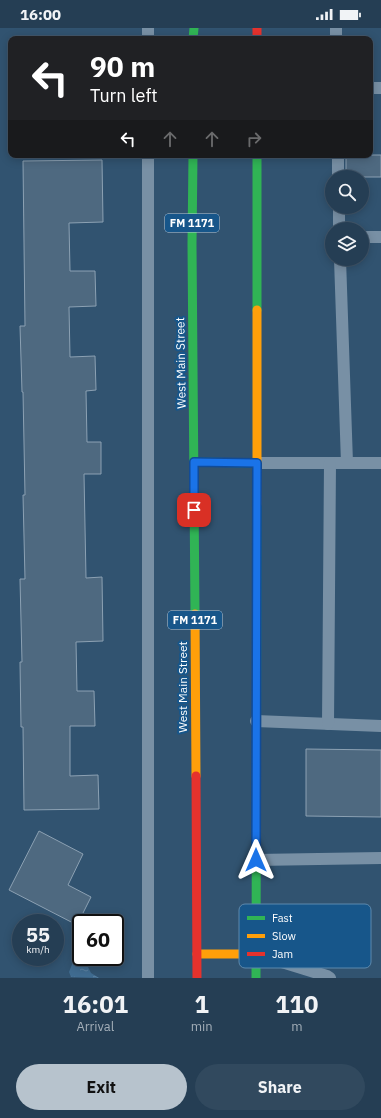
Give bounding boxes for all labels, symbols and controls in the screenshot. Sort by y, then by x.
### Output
text: 16:00 [20,5,61,24]
text: 90 m [90,48,155,85]
icon: left [24,52,76,104]
text: Turn left [90,84,158,107]
icon: left [117,128,139,150]
icon: ahead [159,128,181,150]
icon: ahead [201,128,223,150]
icon: right [243,128,265,150]
map controls [325,170,369,266]
button: search [325,170,369,214]
road number: FM 1171 [165,214,219,232]
button: layers [325,222,369,266]
street label: West Main Street [172,317,189,409]
pin [177,493,211,527]
icon: arrive [183,499,205,521]
road number: FM 1171 [168,611,222,629]
street label: West Main Street [175,641,190,733]
position arrow [235,839,277,881]
legend [239,904,371,968]
text: Fast [272,911,293,925]
speed limit sign: 60 [72,914,124,966]
text: 55 [26,921,50,948]
text: Slow [272,929,296,943]
text: km/h [26,943,50,956]
text: Jam [272,947,293,961]
text: 16:01 [63,988,128,1020]
text: 1 [194,988,209,1020]
text: 110 [275,988,318,1020]
text: Arrival [76,1018,114,1035]
text: min [191,1018,213,1035]
text: m [291,1018,302,1035]
button: Exit [16,1064,187,1110]
button: Share [195,1064,365,1110]

